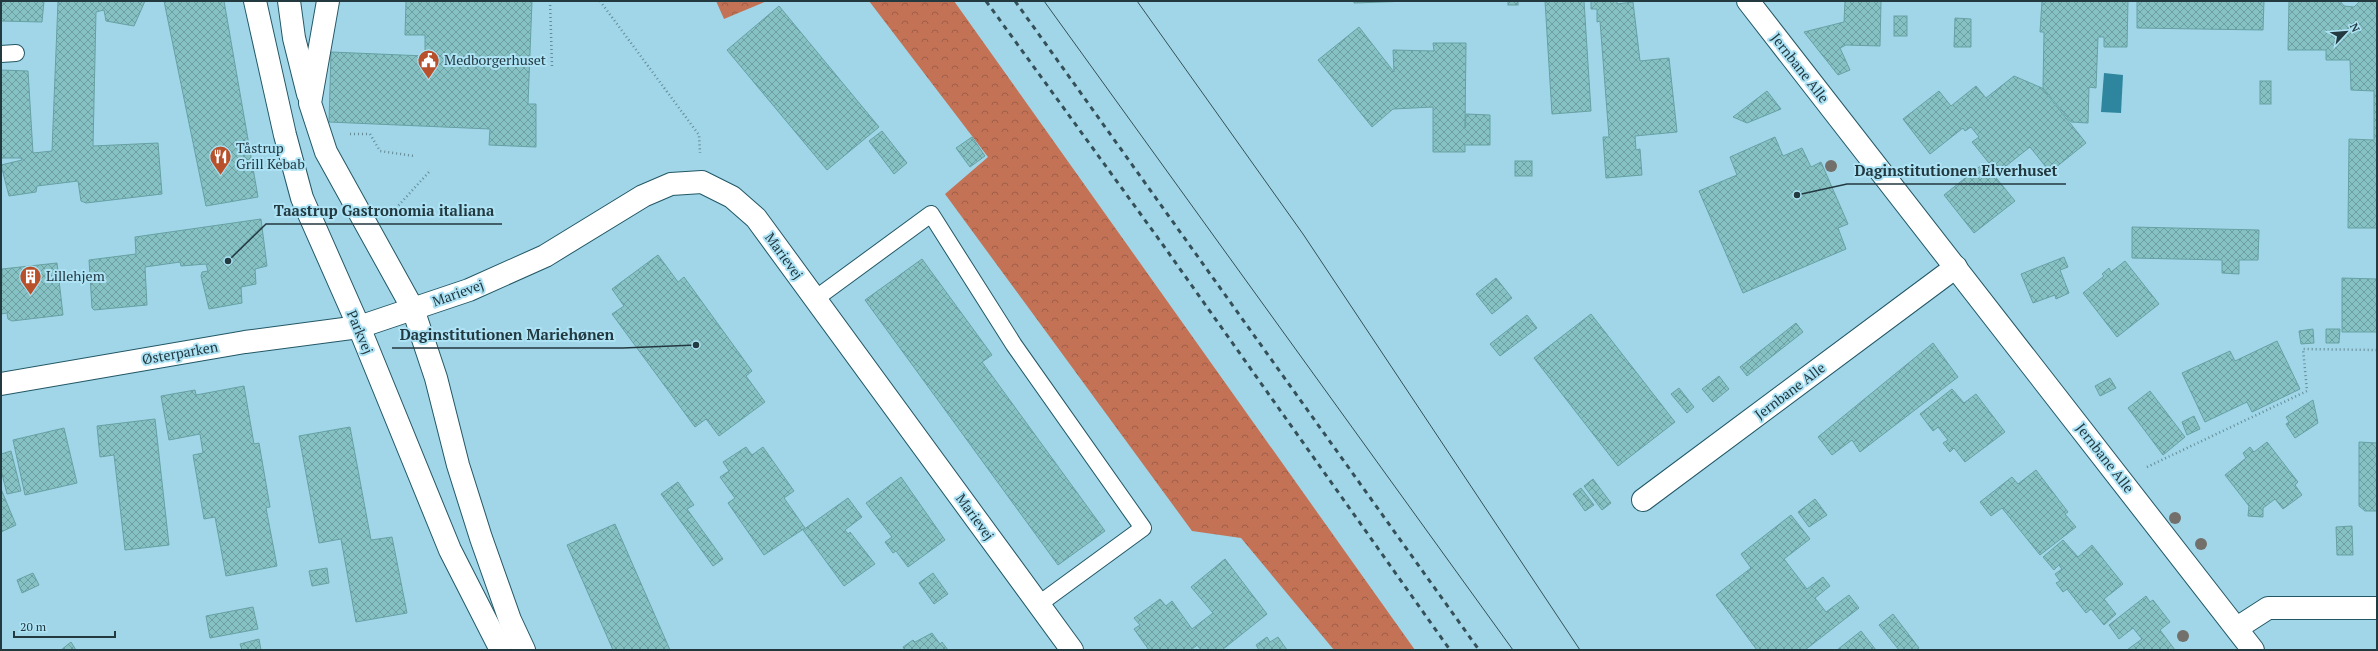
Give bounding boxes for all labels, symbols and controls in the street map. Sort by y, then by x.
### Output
north arrow [2326,12,2366,52]
text: N [2347,21,2363,35]
street label: Jernbane Alle [1767,29,1834,107]
public building icon: Medborgerhuset [416,47,442,80]
place label: Medborgerhuset [444,50,547,69]
place label: Tåstrup Grill Kebab [236,138,305,173]
restaurant icon: Tåstrup Grill Kebab [208,143,234,176]
callout: Daginstitutionen Elverhuset [1847,157,2066,184]
text: Daginstitutionen Elverhuset [1854,160,2058,180]
callout: Taastrup Gastronomia italiana [266,197,502,224]
text: Taastrup Gastronomia italiana [274,200,495,220]
street label: Marievej [761,228,808,283]
building icon: Lillehjem [18,263,44,296]
place label: Lillehjem [46,266,105,285]
street label: Marievej [429,274,486,311]
street label: Parkvej [343,307,378,357]
callout: Daginstitutionen Mariehønen [392,321,623,348]
text: Daginstitutionen Mariehønen [400,324,615,344]
street label: Østerparken [140,336,220,369]
street label: Jernbane Alle [1751,358,1829,423]
street label: Jernbane Alle [2072,419,2139,497]
street label: Marievej [952,489,999,544]
scale bar [14,613,115,639]
text: 20 m [20,619,47,634]

